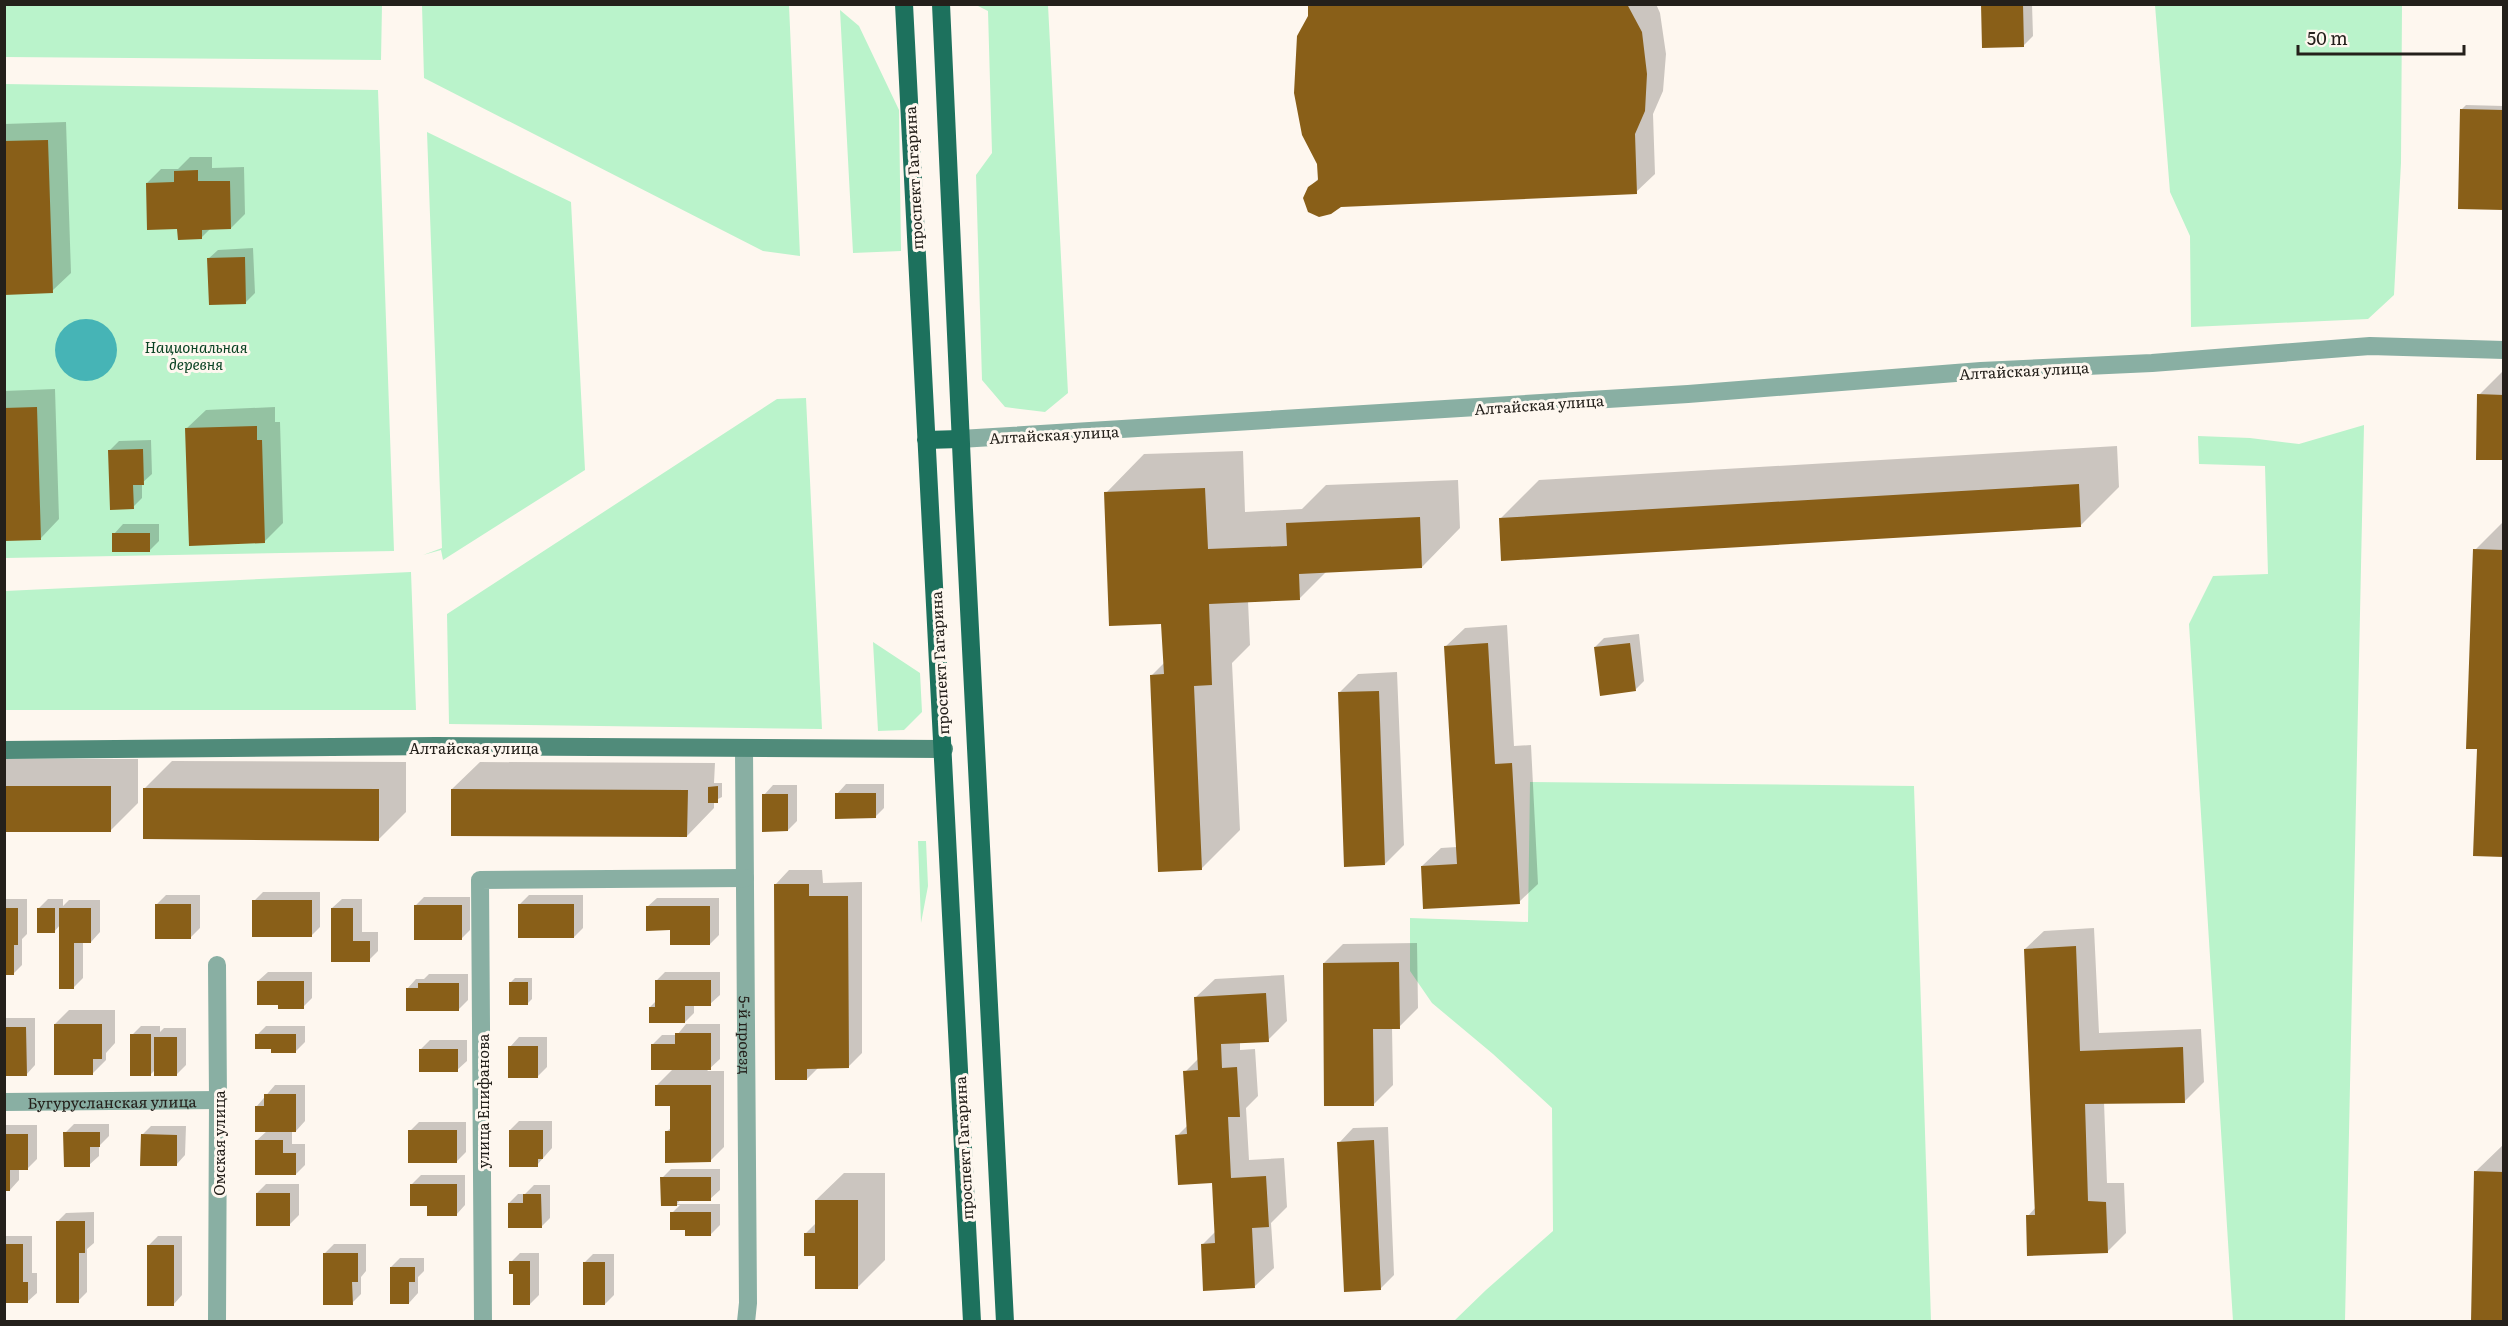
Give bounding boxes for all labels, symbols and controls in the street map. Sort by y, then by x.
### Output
scale bar [2298,18,2464,56]
text: 50 m [2307,24,2348,51]
street label: проспект Гагарина [898,105,928,250]
park label: Национальная деревня [145,335,248,375]
street label: Алтайская улица [1959,355,2090,385]
street label: Алтайская улица [1473,388,1605,420]
street label: Алтайская улица [989,419,1120,449]
street label: проспект Гагарина [924,590,954,735]
street label: Алтайская улица [409,736,540,759]
street label: 5-й проезд [734,996,758,1074]
street label: улица Епифанова [471,1033,494,1168]
street label: проспект Гагарина [948,1075,978,1220]
street label: Бугурусланская улица [27,1089,198,1113]
street label: Омская улица [207,1089,230,1196]

